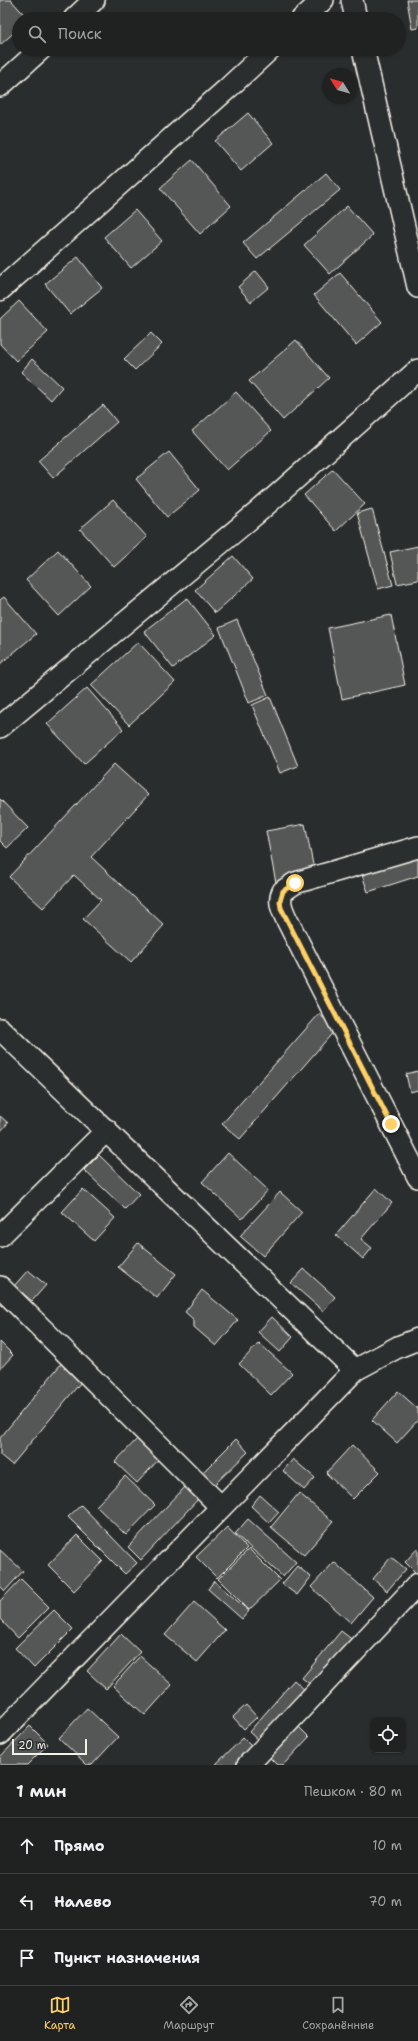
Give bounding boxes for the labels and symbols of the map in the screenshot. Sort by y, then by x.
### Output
north arrow [322,68,358,104]
route start [286,874,304,892]
route end [382,1115,400,1133]
scale bar [12,1737,87,1756]

